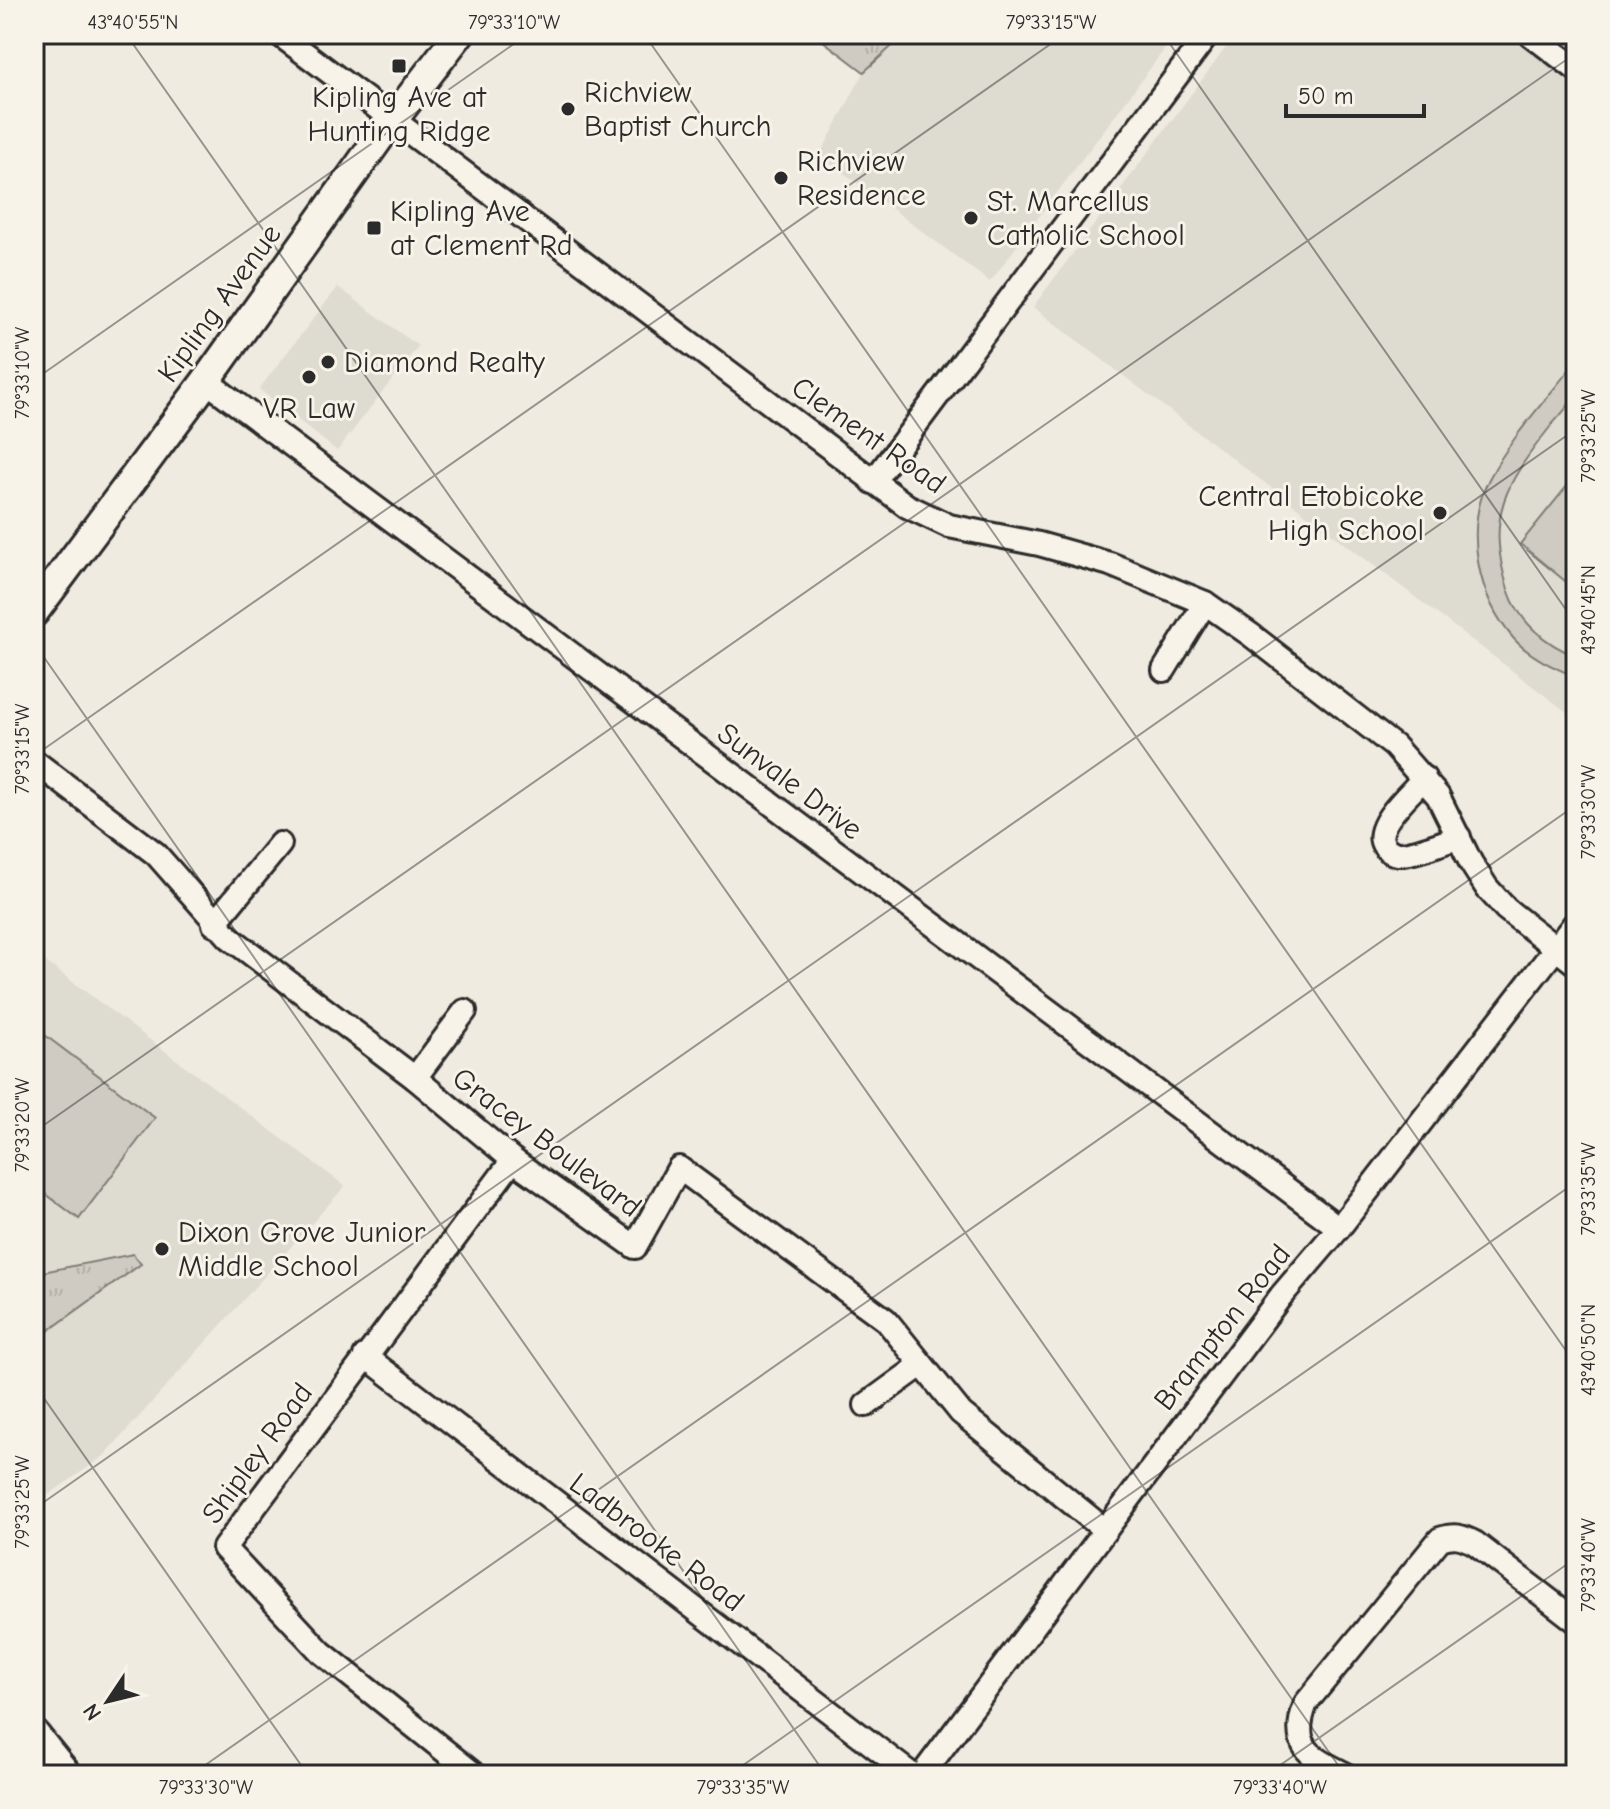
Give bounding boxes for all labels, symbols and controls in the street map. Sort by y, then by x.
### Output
text: 43°40'55"N [88,11,178,34]
text: 79°33'10"W [468,11,561,34]
text: 79°33'15"W [1006,11,1097,34]
marker: Kipling Ave at Hunting Ridge [390,57,408,75]
scale bar [1286,68,1424,118]
place label: Richview Baptist Church [584,75,772,144]
place label: Kipling Ave at Hunting Ridge [307,80,491,149]
text: 50 m [1298,82,1354,110]
marker: Richview Baptist Church [559,100,577,118]
place label: Richview Residence [797,144,926,213]
marker: Richview Residence [772,169,790,187]
place label: St. Marcellus Catholic School [987,184,1185,253]
place label: Kipling Ave at Clement Rd [390,194,573,263]
marker: St. Marcellus Catholic School [962,209,980,227]
street label: Kipling Avenue [150,217,288,389]
marker: Kipling Ave at Clement Rd [365,219,383,237]
text: 79°33'10"W [11,326,34,419]
place label: Diamond Realty [344,345,546,380]
marker: Diamond Realty [319,353,337,371]
marker: VR Law [300,368,318,386]
street label: Clement Road [785,370,952,501]
text: 79°33'25"W [1577,389,1600,483]
place label: VR Law [263,391,355,426]
place label: Central Etobicoke High School [1198,479,1424,548]
marker: Central Etobicoke High School [1431,504,1449,522]
text: 43°40'45"N [1577,565,1600,655]
text: 79°33'15"W [11,703,34,794]
street label: Sunvale Drive [710,716,869,847]
text: 79°33'30"W [1577,764,1600,859]
street label: Gracey Boulevard [446,1060,648,1225]
text: 79°33'20"W [11,1077,34,1172]
text: 79°33'35"W [1577,1142,1600,1235]
place label: Dixon Grove Junior Middle School [178,1215,425,1284]
street label: Brampton Road [1147,1237,1298,1417]
marker: Dixon Grove Junior Middle School [153,1240,171,1258]
text: 43°40'50"N [1577,1304,1600,1396]
street label: Shipley Road [195,1376,320,1530]
text: 79°33'25"W [11,1455,34,1549]
street label: Ladbrooke Road [563,1466,751,1619]
text: 79°33'40"W [1577,1517,1600,1612]
north arrow [68,1661,148,1741]
text: N [78,1699,107,1725]
text: 79°33'30"W [159,1776,254,1799]
text: 79°33'35"W [697,1776,790,1799]
text: 79°33'40"W [1233,1776,1328,1799]

